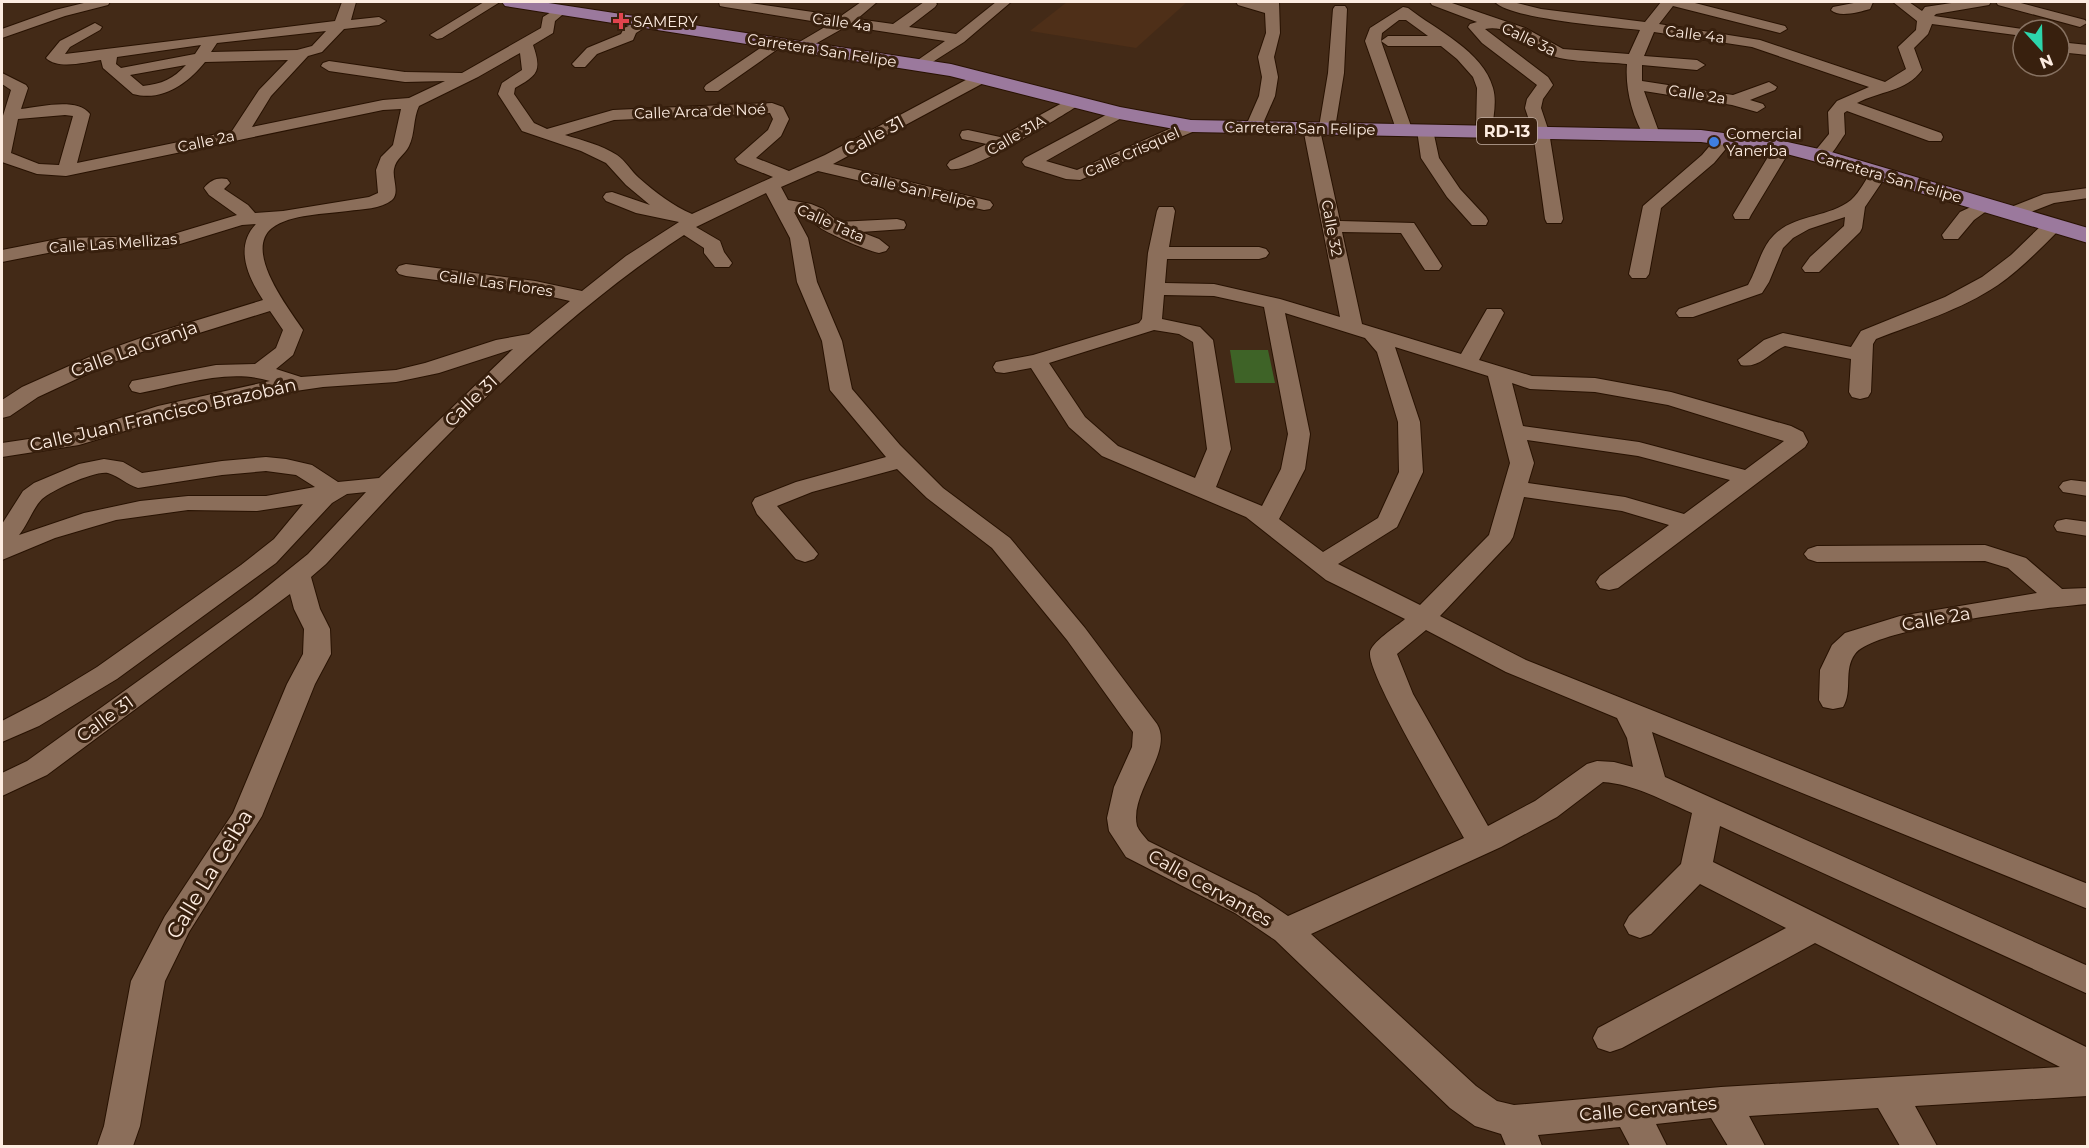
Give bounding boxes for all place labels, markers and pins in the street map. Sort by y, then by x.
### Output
place label: SAMERY [633,12,698,31]
marker: SAMERY [614,14,628,28]
place label: Comercial Yanerba [1726,124,1802,160]
marker: Comercial Yanerba [1707,135,1721,149]

